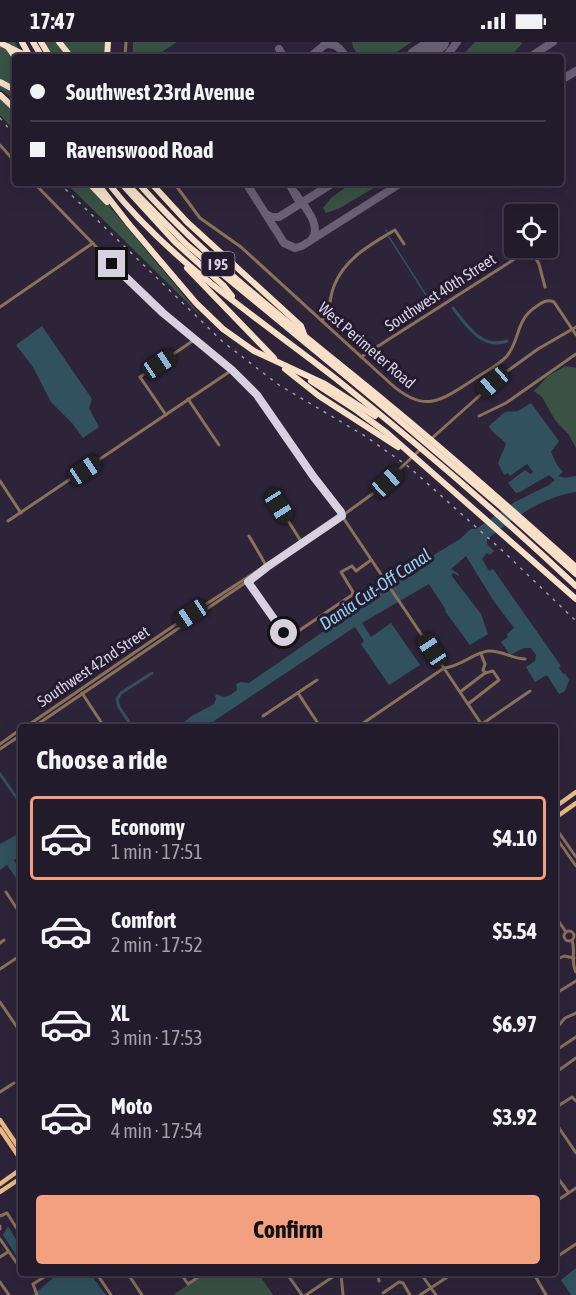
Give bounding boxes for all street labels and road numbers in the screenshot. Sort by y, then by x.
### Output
street label: Southwest 40th Street [381,249,499,334]
road number: I 95 [202,252,234,276]
street label: West Perimeter Road [315,298,419,392]
street label: Southwest 42nd Street [34,622,153,710]

